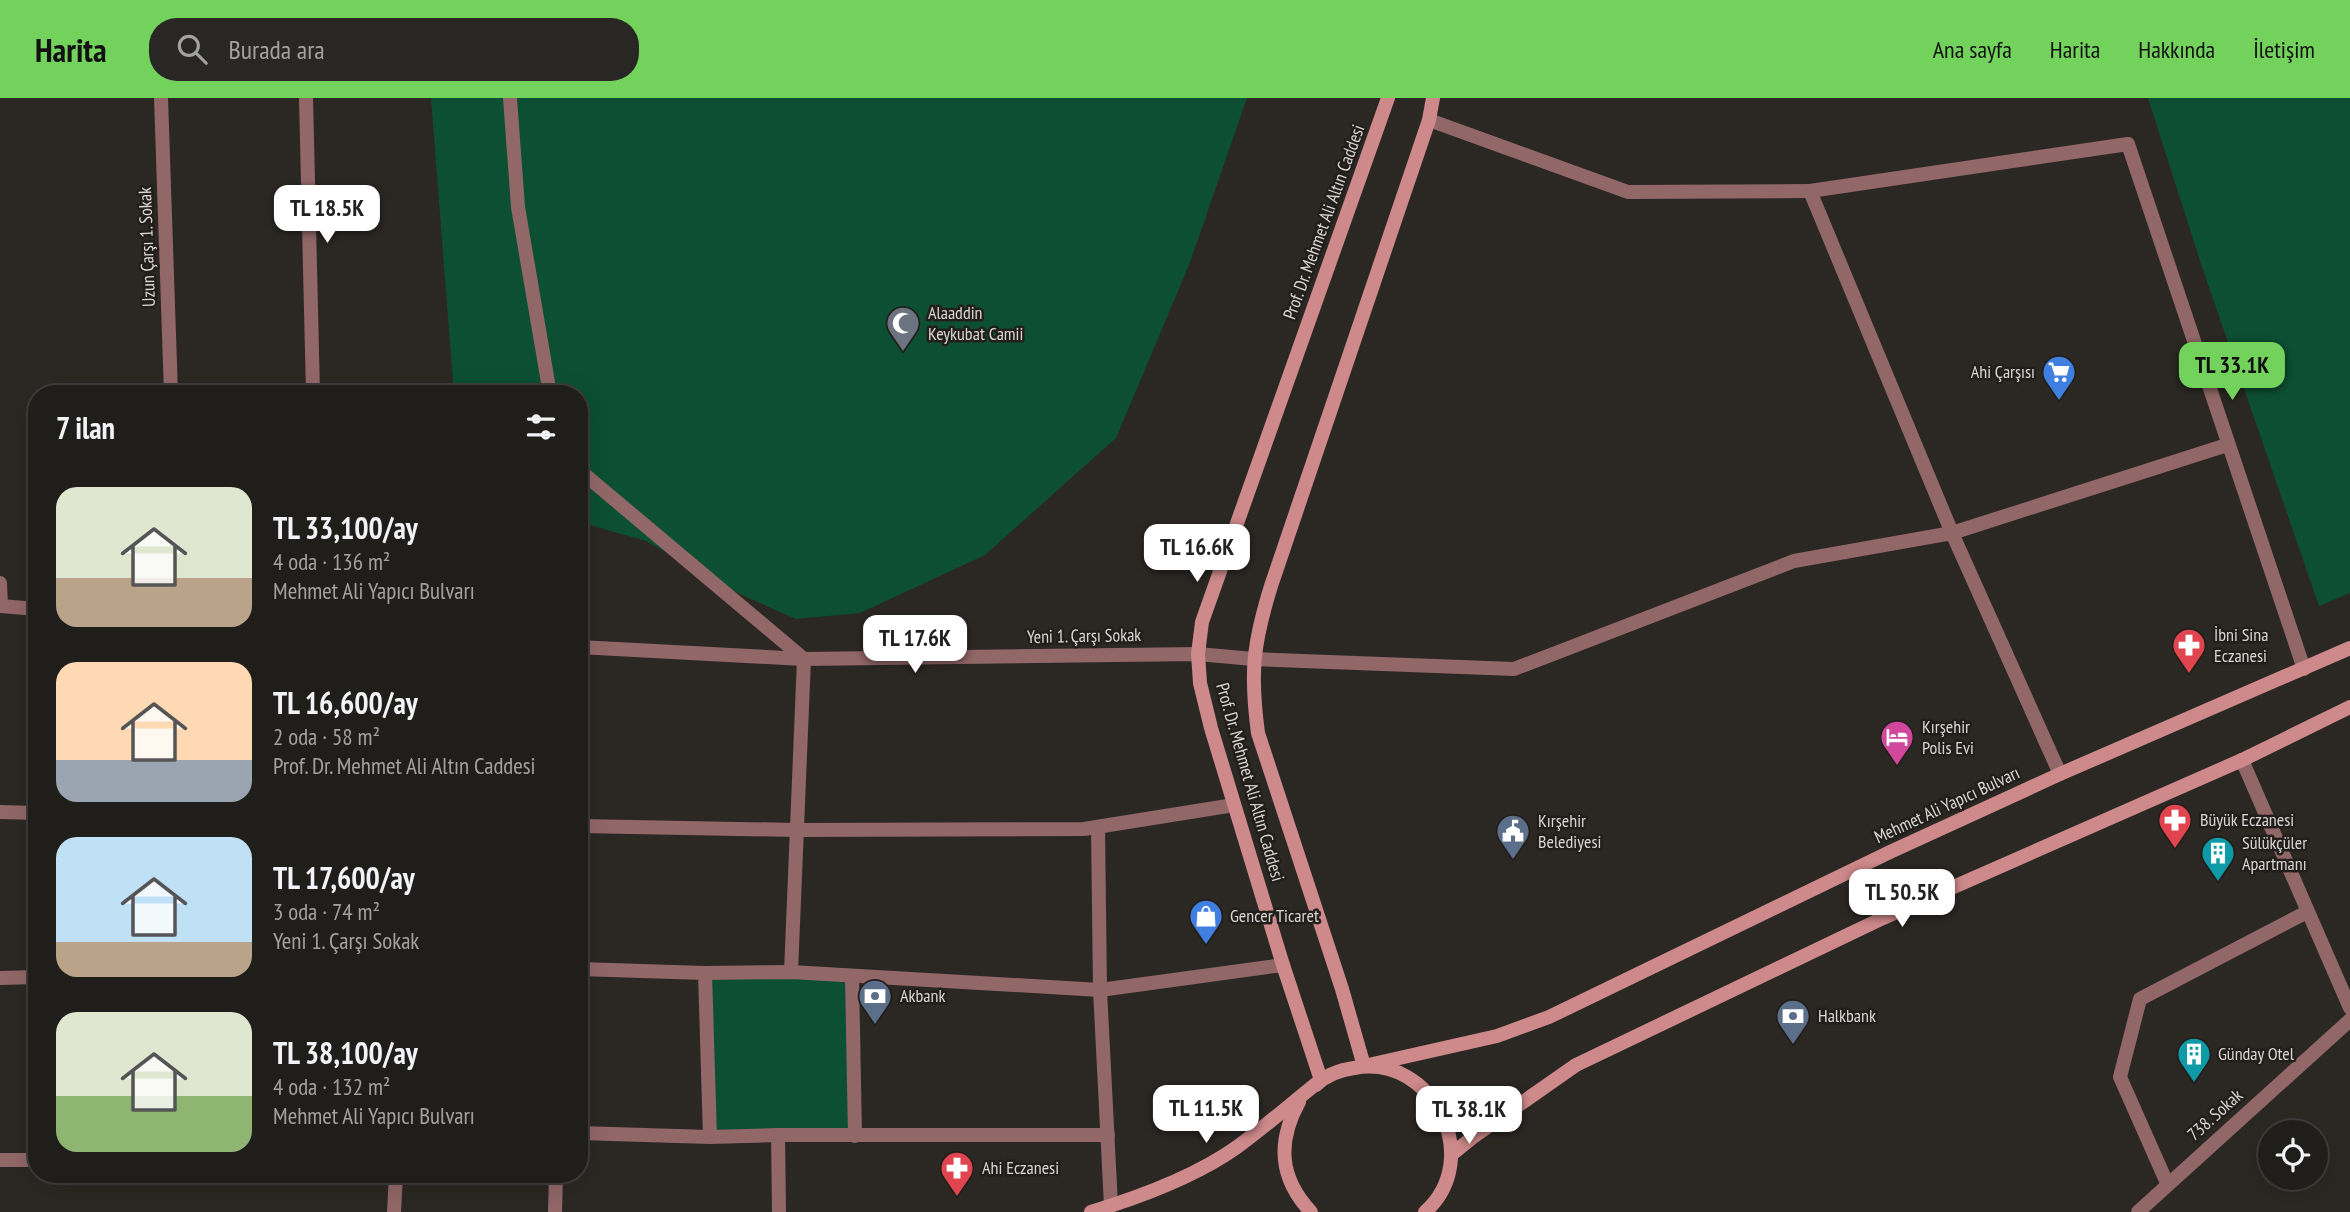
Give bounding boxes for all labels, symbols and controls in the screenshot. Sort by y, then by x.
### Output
search box [149,18,639,81]
text: Harita [35,28,107,71]
icon: search [173,30,211,68]
text: Burada ara [229,33,325,66]
text: Ana sayfa [1933,34,2012,65]
text: Harita [2050,34,2100,65]
text: Hakkında [2138,34,2215,65]
text: İletişim [2253,34,2315,65]
street label: Prof. Dr. Mehmet Ali Altın Caddesi [1278,121,1369,322]
pin: TL 18.5K [255,186,399,245]
street label: Uzun Çarşı 1. Sokak [133,187,160,307]
text: TL 18.5K [290,193,364,222]
place label: Alaaddin Keykubat Camii [928,301,1023,345]
mosque icon: Alaaddin Keykubat Camii [884,304,922,353]
pin: TL 33.1K [2160,342,2304,402]
text: TL 33.1K [2195,350,2269,379]
supermarket icon: Ahi Çarşısı [2040,353,2078,402]
place label: Ahi Çarşısı [1971,360,2035,383]
text: 7 ilan [56,408,115,447]
icon: filters [522,408,560,446]
text: TL 33,100/ay [273,508,418,547]
icon: home [112,515,196,599]
pin: TL 16.6K [1125,524,1269,584]
text: TL 16.6K [1160,532,1234,561]
text: 4 oda · 136 m² [273,547,390,576]
text: Mehmet Ali Yapıcı Bulvarı [273,576,475,605]
pin: TL 17.6K [843,616,987,675]
text: TL 17.6K [879,623,951,652]
street label: Yeni 1. Çarşı Sokak [1027,623,1141,648]
place label: İbni Sina Eczanesi [2214,623,2268,667]
pharmacy icon: İbni Sina Eczanesi [2170,626,2208,675]
street label: Prof. Dr. Mehmet Ali Altın Caddesi [1211,680,1290,884]
text: TL 16,600/ay [273,683,418,722]
icon: home [112,690,196,774]
place label: Kırşehir Polis Evi [1922,715,1974,759]
hotel icon: Kırşehir Polis Evi [1878,718,1916,767]
text: 2 oda · 58 m² [273,722,380,751]
text: Prof. Dr. Mehmet Ali Altın Caddesi [273,751,536,780]
street label: Mehmet Ali Yapıcı Bulvarı [1870,761,2023,848]
pharmacy icon: Büyük Eczanesi [2156,801,2194,850]
place label: Büyük Eczanesi [2200,808,2294,831]
place label: Kırşehir Belediyesi [1538,809,1601,853]
public building icon: Kırşehir Belediyesi [1494,812,1532,861]
place label: Sülükçüler Apartmanı [2242,831,2307,875]
building icon: Sülükçüler Apartmanı [2199,834,2237,883]
text: TL 17,600/ay [273,858,415,897]
icon: home [112,865,196,949]
pin: TL 50.5K [1830,870,1974,929]
text: TL 50.5K [1865,877,1939,906]
text: 3 oda · 74 m² [273,897,380,926]
shop icon: Gencer Ticaret [1187,897,1225,946]
place label: Gencer Ticaret [1230,904,1319,927]
text: Yeni 1. Çarşı Sokak [273,926,419,955]
bank icon: Akbank [856,977,894,1026]
place label: Akbank [900,984,945,1007]
bank icon: Halkbank [1774,997,1812,1046]
place label: Halkbank [1818,1004,1876,1027]
text: TL 38,100/ay [273,1033,418,1072]
building icon: Günday Otel [2175,1035,2213,1084]
icon: home [112,1040,196,1124]
place label: Günday Otel [2218,1042,2295,1065]
text: 4 oda · 132 m² [273,1072,390,1101]
street label: 738. Sokak [2182,1084,2247,1146]
pin: TL 11.5K [1134,1086,1278,1145]
pin: TL 38.1K [1397,1086,1541,1146]
text: TL 11.5K [1169,1093,1243,1122]
text: TL 38.1K [1432,1094,1506,1123]
text: Mehmet Ali Yapıcı Bulvarı [273,1101,475,1130]
map controls [2258,1120,2328,1190]
button: locate [2258,1120,2328,1190]
pharmacy icon: Ahi Eczanesi [938,1149,976,1198]
place label: Ahi Eczanesi [982,1156,1059,1179]

